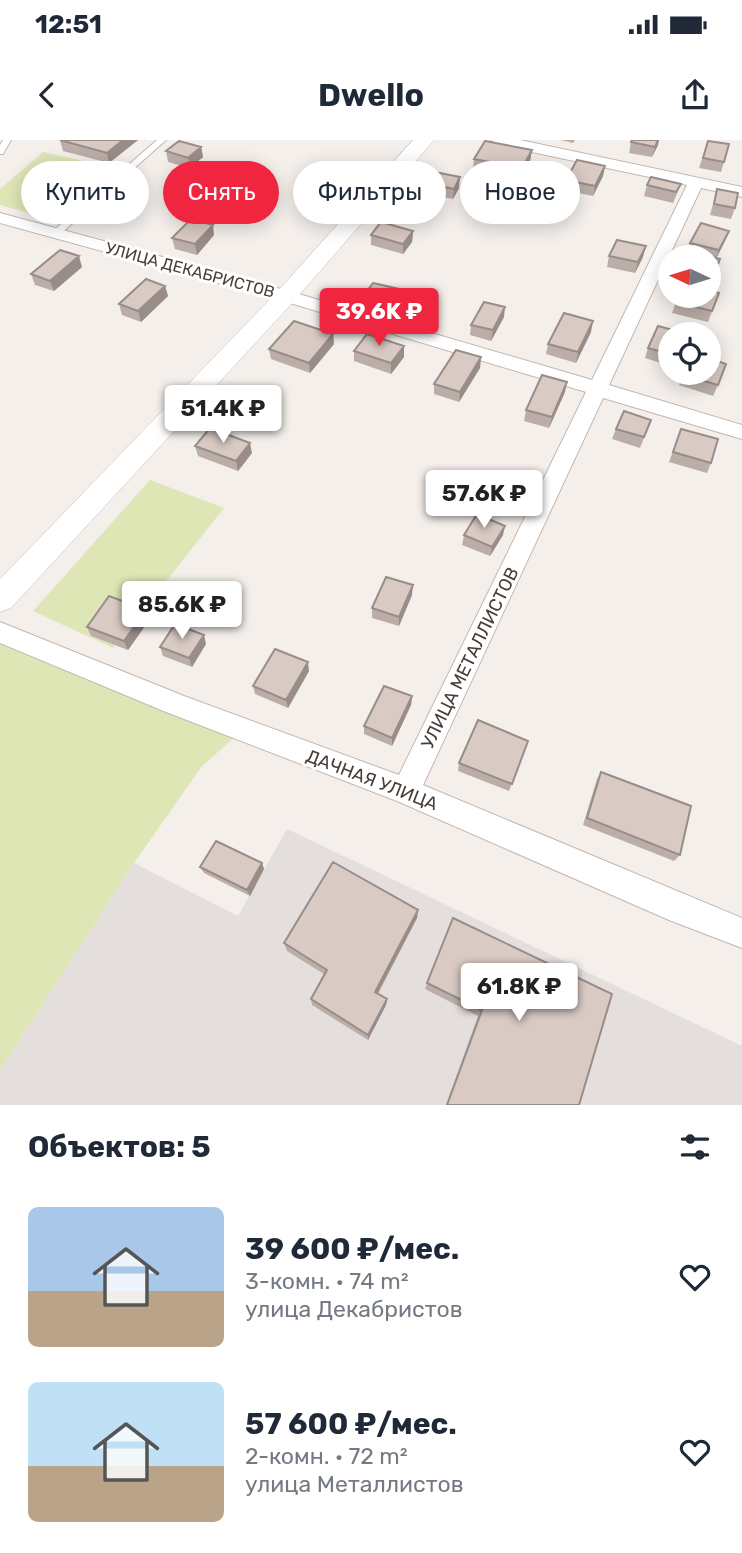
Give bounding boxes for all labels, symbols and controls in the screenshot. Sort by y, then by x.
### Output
text: 12:51 [35,9,102,40]
icon: back [28,76,66,114]
text: Dwello [318,76,424,114]
icon: share [676,76,714,114]
chip: Купить [21,161,149,224]
chip: Снять [163,161,279,224]
chip: Фильтры [293,161,446,224]
chip: Новое [460,161,580,224]
street label: УЛИЦА ДЕКАБРИСТОВ [103,238,277,302]
north arrow [658,245,721,308]
map controls [658,245,721,385]
pin: 39.6K ₽ [314,288,444,348]
text: 39.6K ₽ [336,297,422,325]
button: locate [658,322,721,385]
pin: 51.4K ₽ [158,386,288,445]
text: 51.4K ₽ [181,394,265,422]
pin: 57.6K ₽ [419,470,549,530]
text: 57.6K ₽ [442,479,526,507]
street label: УЛИЦА МЕТАЛЛИСТОВ [417,564,523,752]
pin: 85.6K ₽ [117,582,247,641]
text: 85.6K ₽ [138,590,226,618]
street label: ДАЧНАЯ УЛИЦА [303,745,441,815]
pin: 61.8K ₽ [454,964,584,1023]
text: 61.8K ₽ [477,972,561,1000]
icon: filters [676,1128,714,1166]
text: Объектов: 5 [28,1129,211,1165]
text: 39 600 ₽/мес. [245,1231,459,1267]
icon: home [84,1235,168,1319]
icon: heart [676,1258,714,1296]
text: 3-комн. · 74 m² [245,1267,409,1295]
text: улица Декабристов [245,1295,463,1323]
text: 57 600 ₽/мес. [245,1406,457,1442]
icon: home [84,1410,168,1494]
icon: heart [676,1433,714,1471]
text: 2-комн. · 72 m² [245,1442,408,1470]
text: улица Металлистов [245,1470,464,1498]

